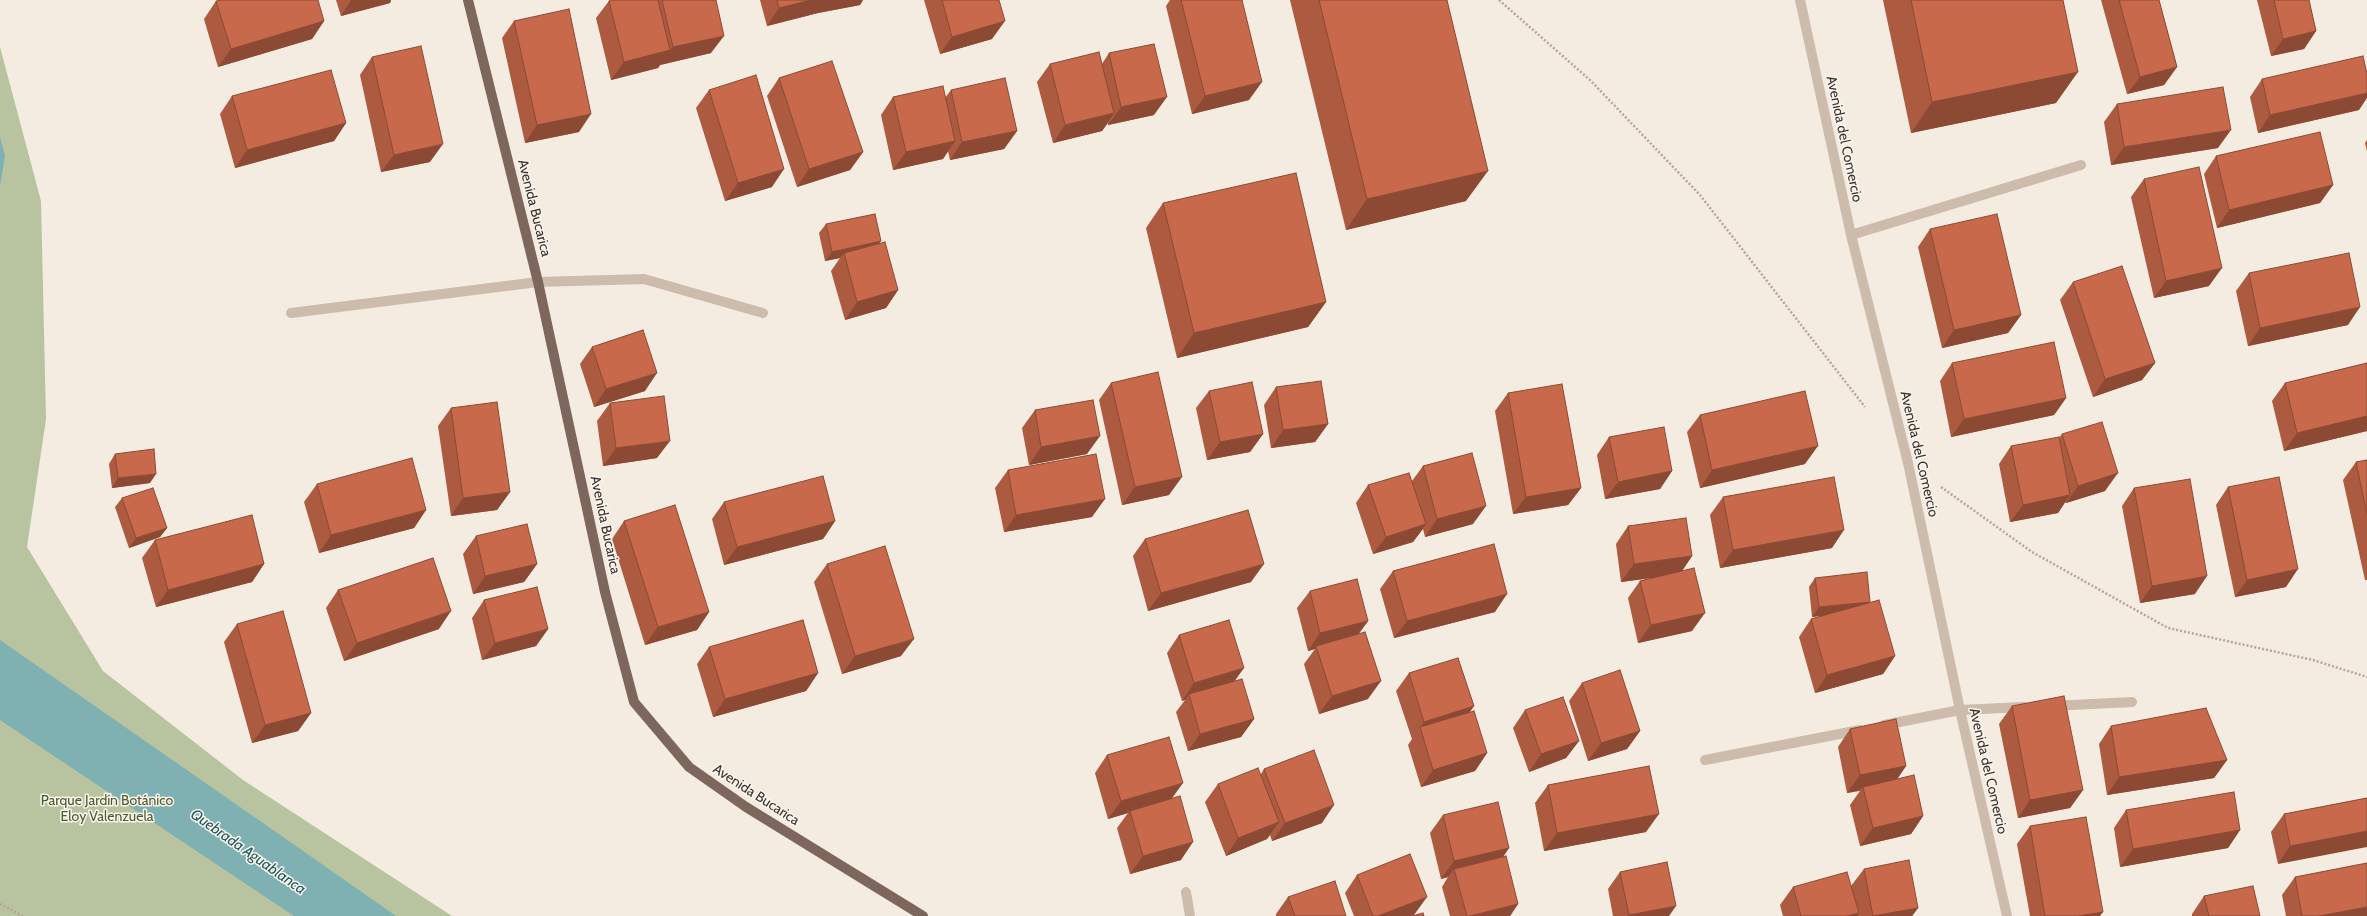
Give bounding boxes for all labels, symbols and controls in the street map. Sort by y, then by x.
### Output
street label: Avenida del Comercio [1822,74,1866,204]
street label: Avenida Bucarica [514,158,554,258]
street label: Avenida del Comercio [1896,389,1942,519]
street label: Avenida Bucarica [586,475,624,575]
street label: Avenida del Comercio [1965,706,2011,836]
street label: Avenida Bucarica [710,761,802,829]
park label: Parque Jardín Botánico Eloy Valenzuela [41,793,173,826]
water label: Quebrada Aguablanca [187,806,309,898]

